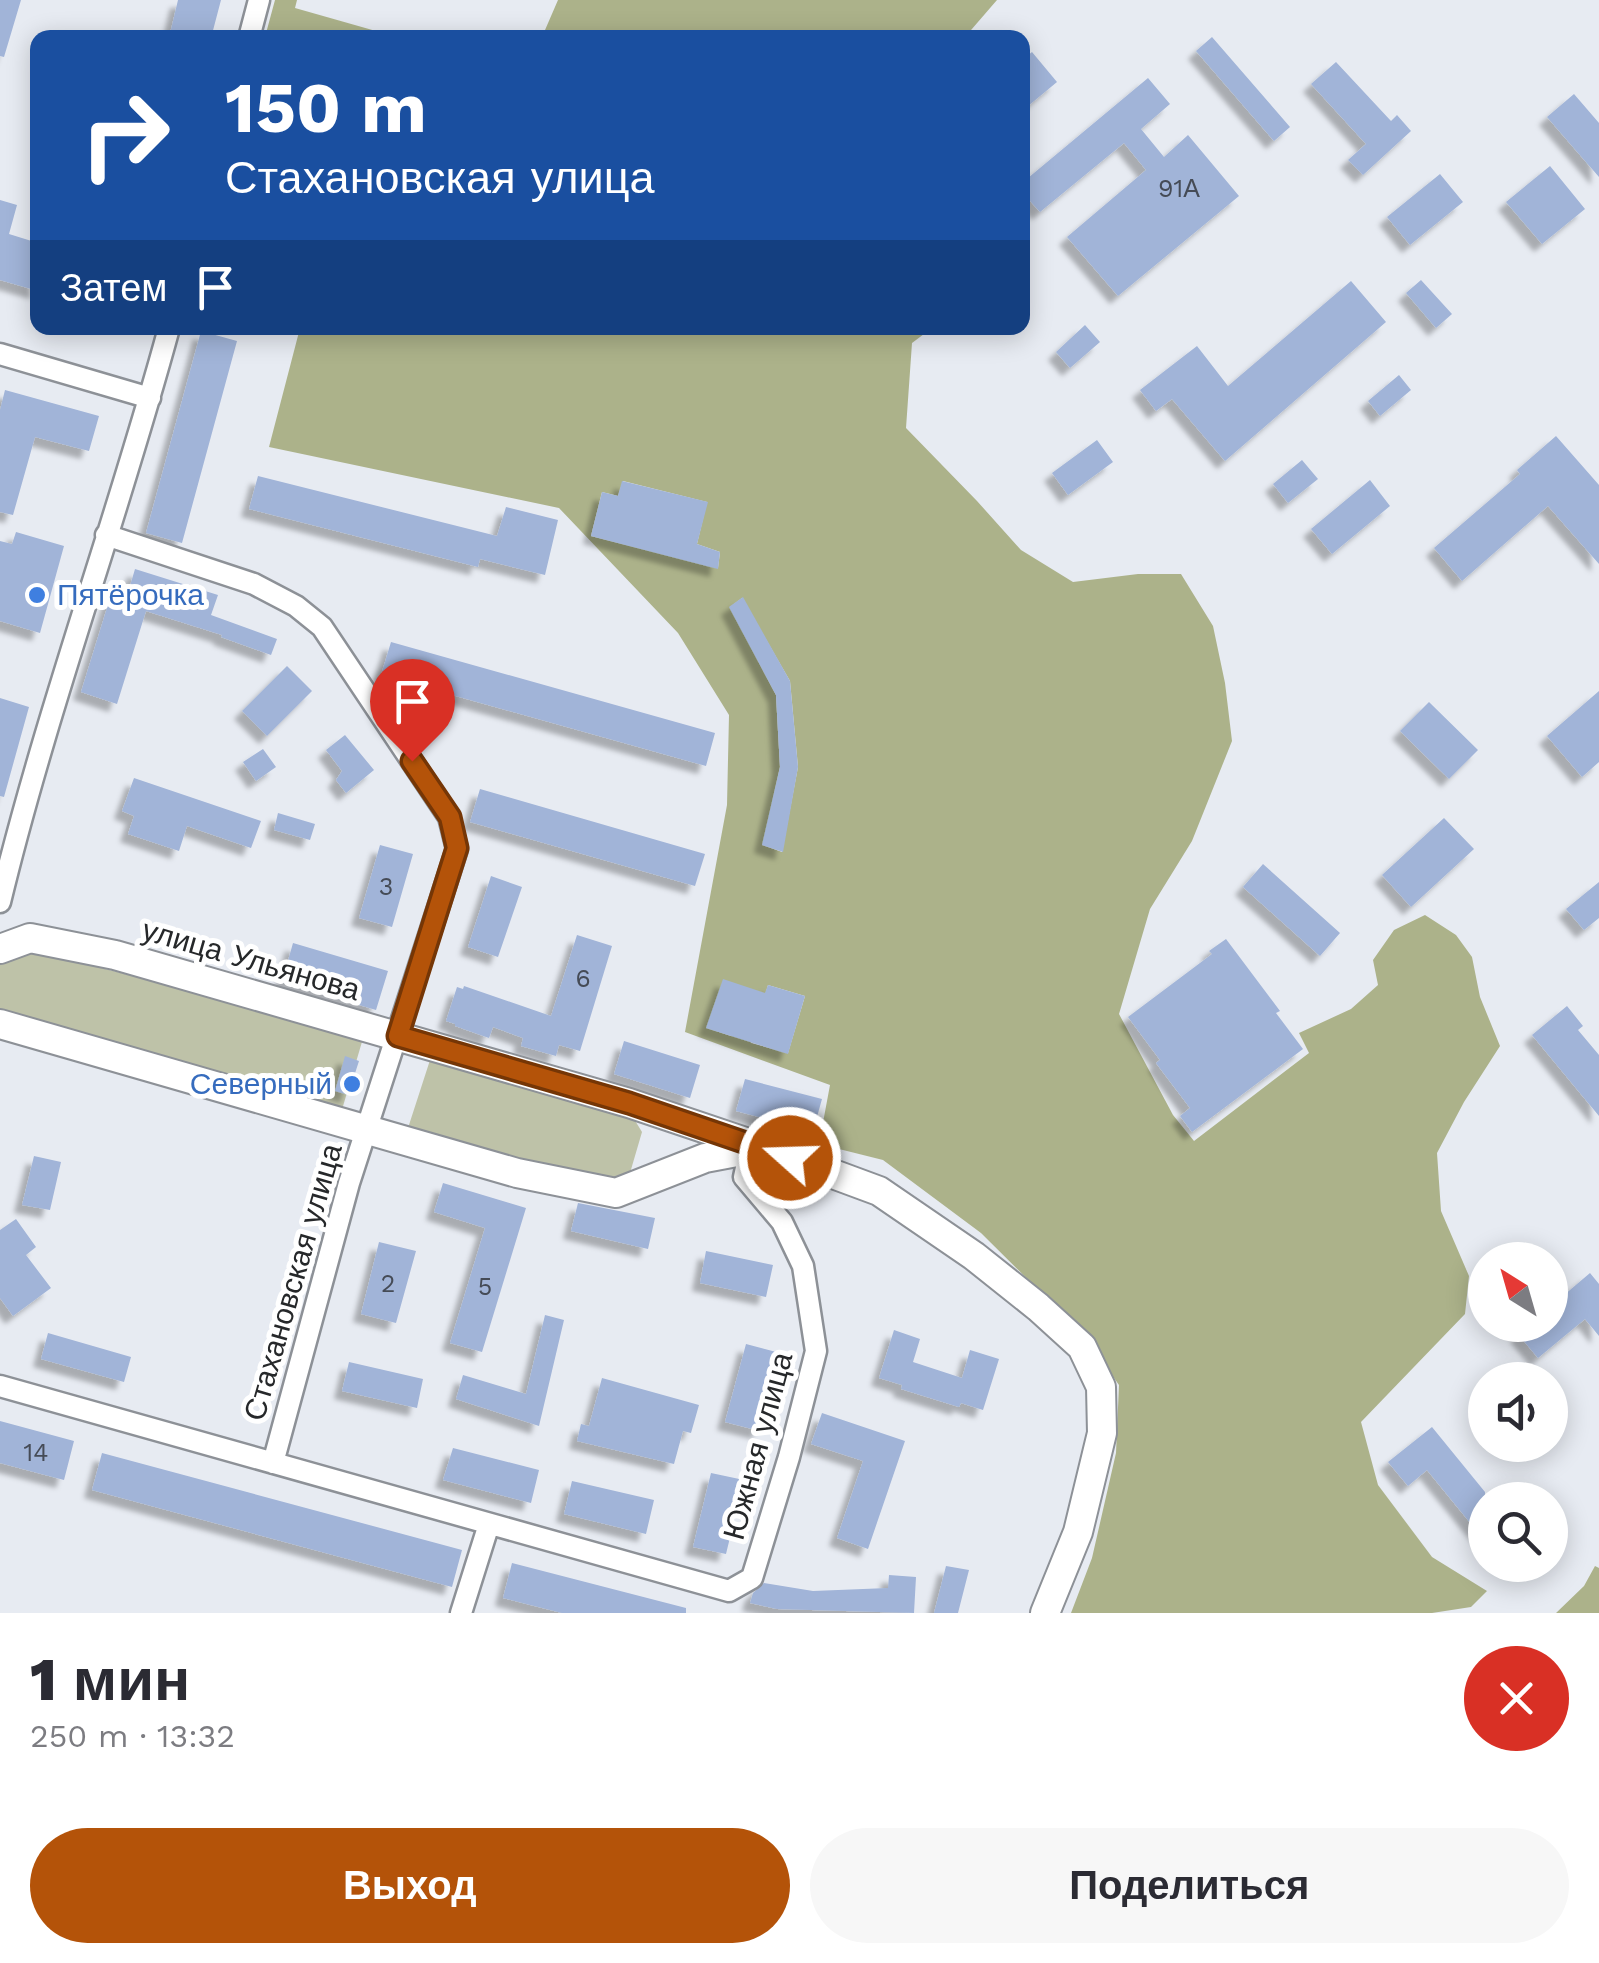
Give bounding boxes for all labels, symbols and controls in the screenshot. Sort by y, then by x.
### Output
text: 150 m [225,67,427,149]
icon: right [60,70,190,200]
text: Стахановская улица [225,151,655,204]
house number: 91А [1158,174,1200,203]
icon: arrive [188,260,243,315]
text: Затем [60,266,168,310]
place label: Пятёрочка [57,577,204,612]
marker: Пятёрочка [26,584,48,606]
pin [370,659,455,762]
icon: arrive [385,674,440,729]
house number: 3 [379,872,393,901]
street label: улица Ульянова [138,912,364,1007]
house number: 6 [575,964,591,993]
place label: Северный [190,1066,332,1101]
marker: Северный [341,1073,363,1095]
position arrow [738,1106,842,1210]
street label: Стахановская улица [236,1139,349,1424]
north arrow [1468,1242,1568,1342]
map controls [1468,1242,1568,1582]
house number: 2 [381,1269,395,1298]
house number: 5 [478,1272,492,1301]
street label: Южная улица [716,1348,799,1543]
button: sound [1468,1362,1568,1462]
house number: 14 [23,1438,49,1467]
button: search [1468,1482,1568,1582]
text: 1 мин [30,1644,190,1715]
button: close [1464,1646,1569,1751]
text: 250 m · 13:32 [30,1717,235,1755]
button: Выход [30,1828,790,1943]
button: Поделиться [810,1828,1569,1943]

